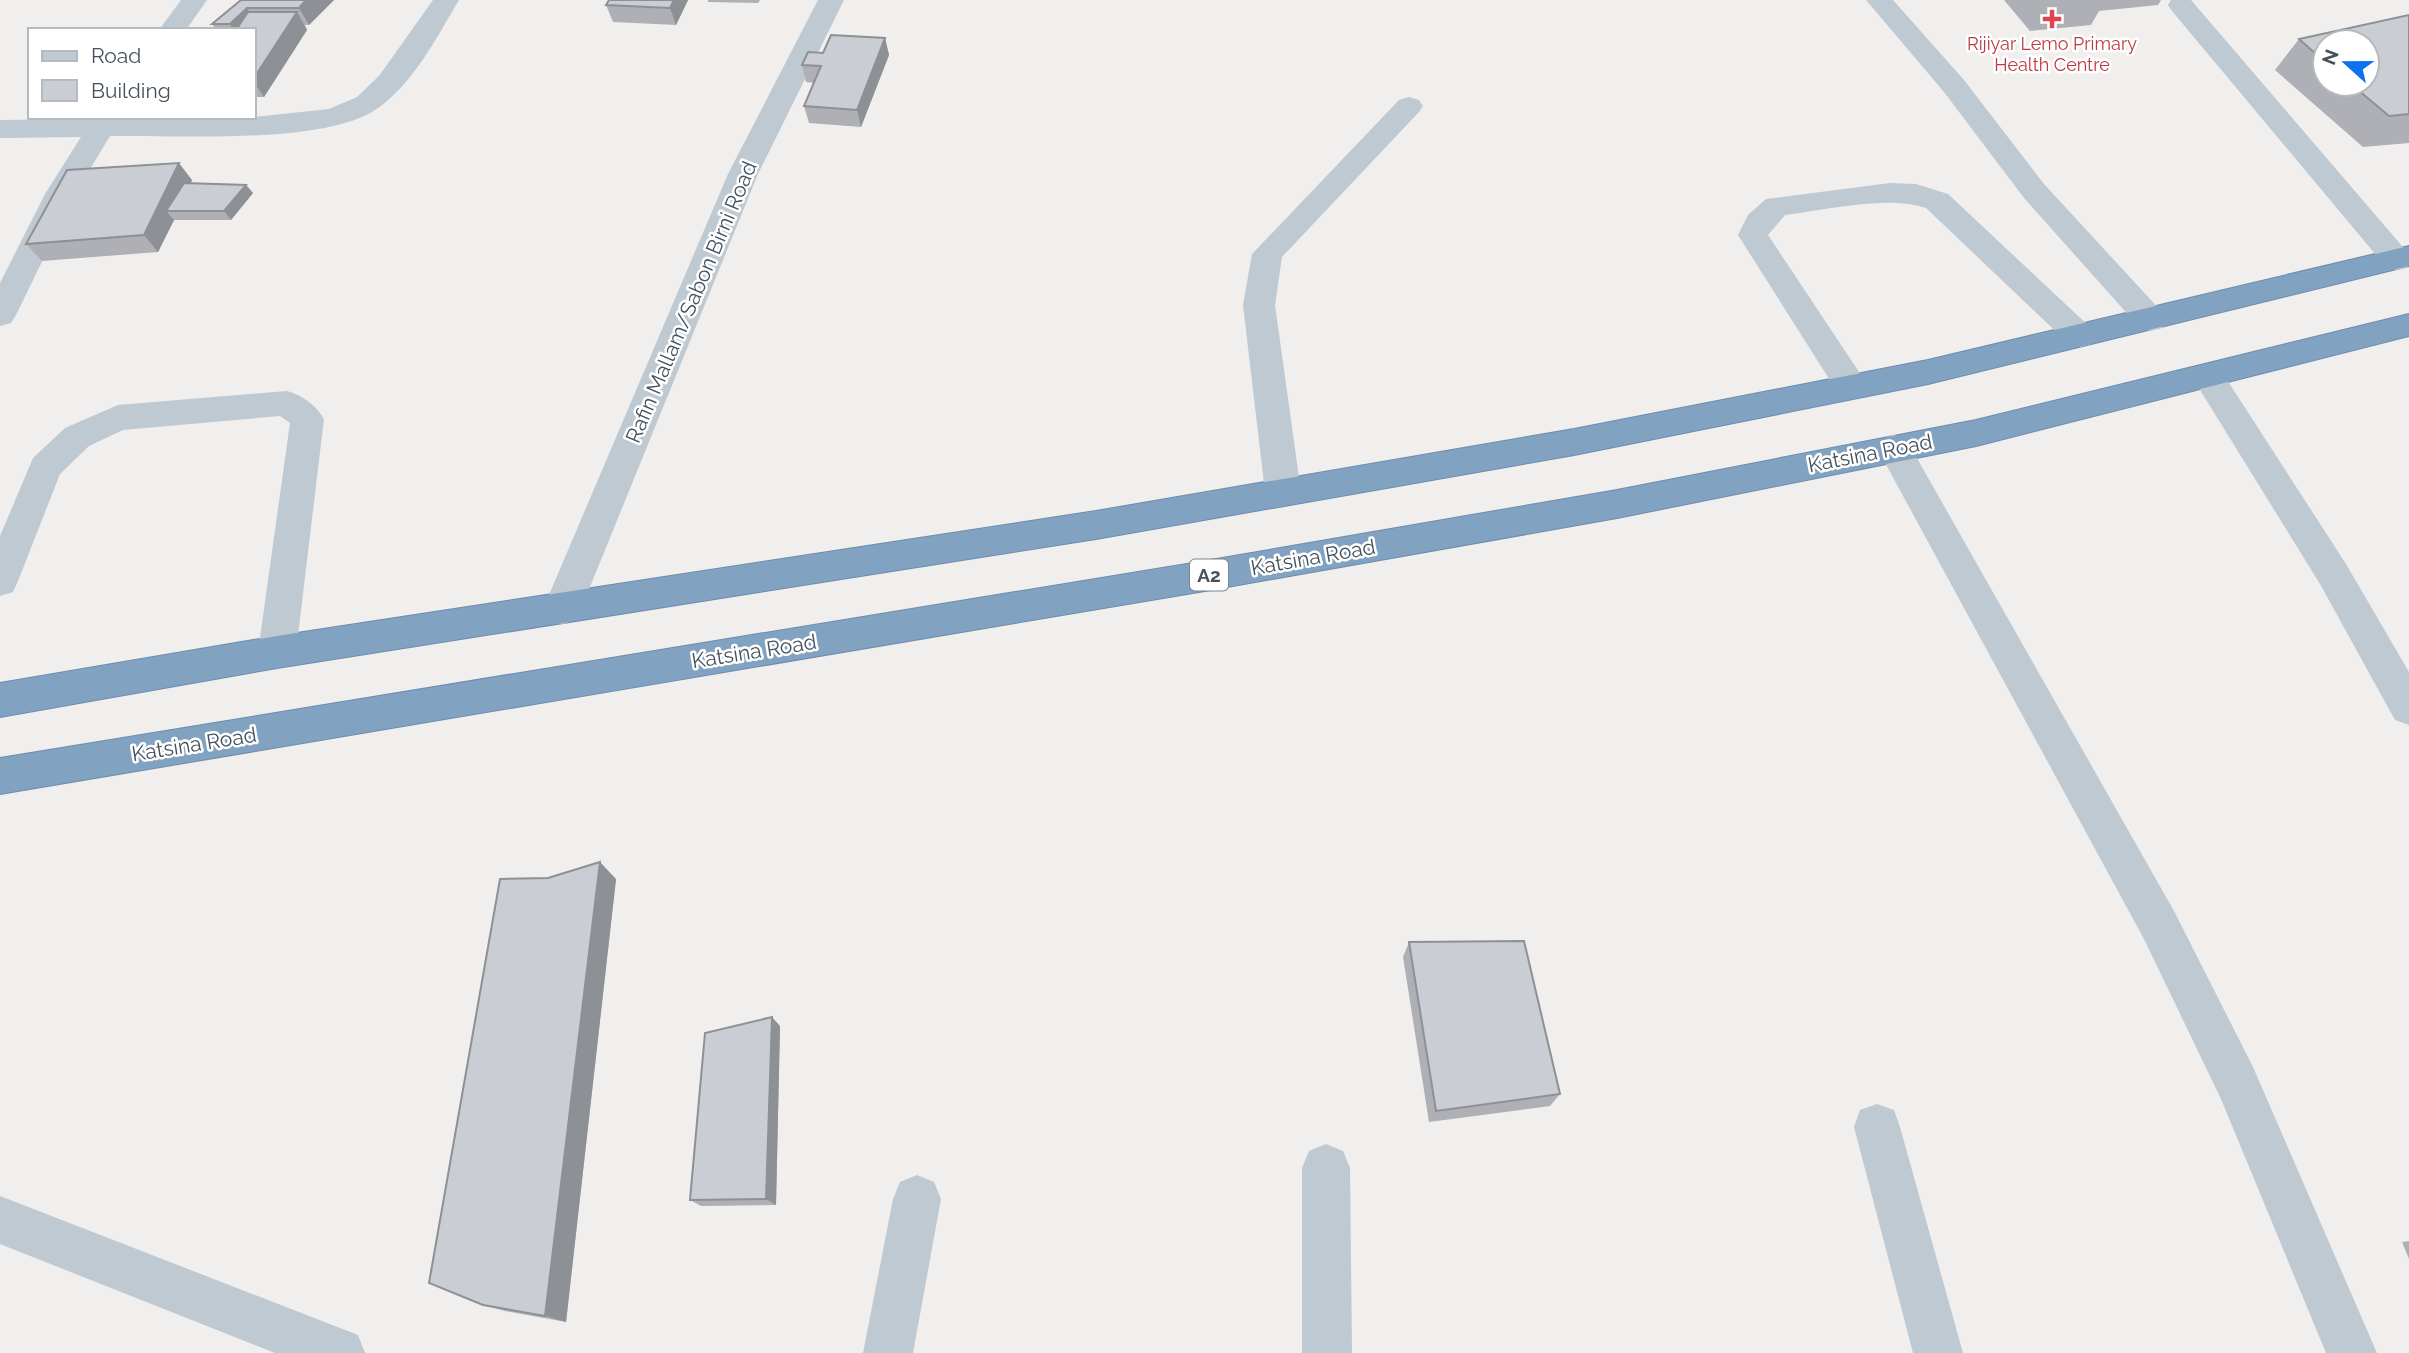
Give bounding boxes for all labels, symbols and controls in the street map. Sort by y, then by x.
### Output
marker: Rijiyar Lemo Primary Health Centre [2042,9,2062,29]
legend [28,28,256,119]
north arrow [2311,28,2381,98]
place label: Rijiyar Lemo Primary Health Centre [1967,33,2137,75]
text: Road [91,43,141,68]
text: N [2317,46,2343,68]
text: Building [91,78,171,103]
street label: Rafin Mallam/Sabon Birni Road [620,157,762,447]
street label: Katsina Road [1806,429,1934,477]
street label: Katsina Road [1249,534,1377,580]
road number: A2 [1190,560,1228,590]
street label: Katsina Road [690,629,818,673]
street label: Katsina Road [130,722,258,766]

